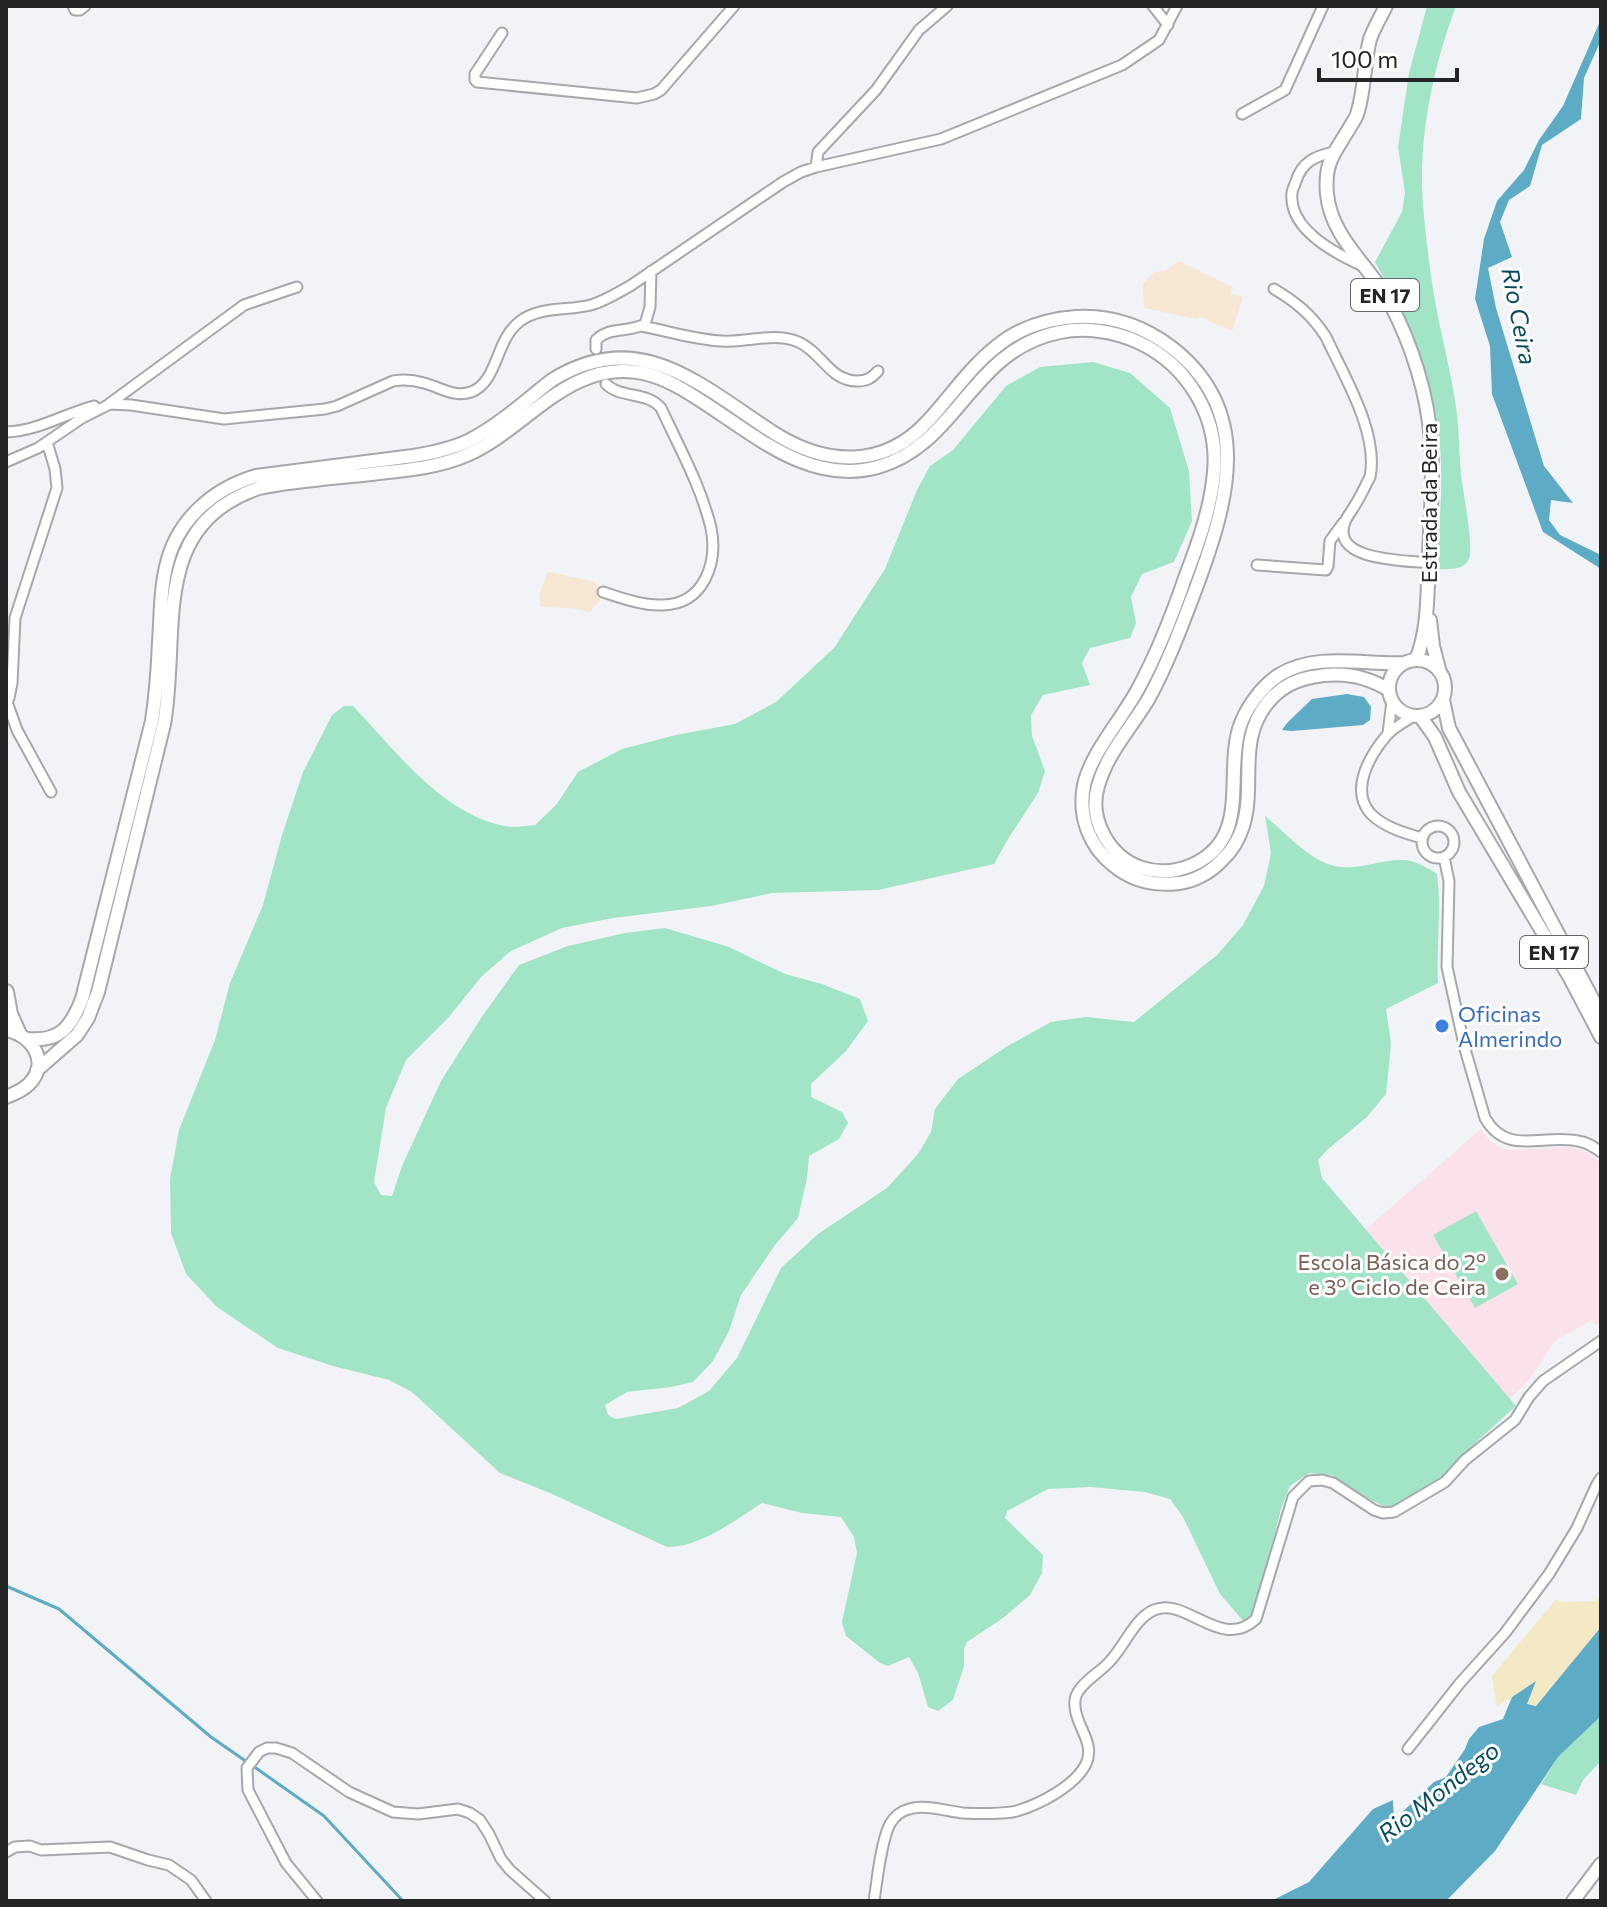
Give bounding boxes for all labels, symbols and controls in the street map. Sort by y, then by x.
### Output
scale bar [1319,32,1457,82]
text: 100 m [1331,44,1398,73]
water label: Rio Ceira [1496,265,1544,367]
road number: EN 17 [1351,279,1419,311]
street label: Estrada da Beira [1415,423,1442,583]
road number: EN 17 [1520,936,1588,968]
place label: Oficinas Almerindo [1458,1000,1562,1052]
marker: Oficinas Almerindo [1433,1017,1451,1035]
place label: Escola Básica do 2º e 3º Ciclo de Ceira [1298,1248,1486,1300]
marker: Escola Básica do 2º e 3º Ciclo de Ceira [1493,1265,1511,1283]
water label: Rio Mondego [1372,1735,1504,1847]

